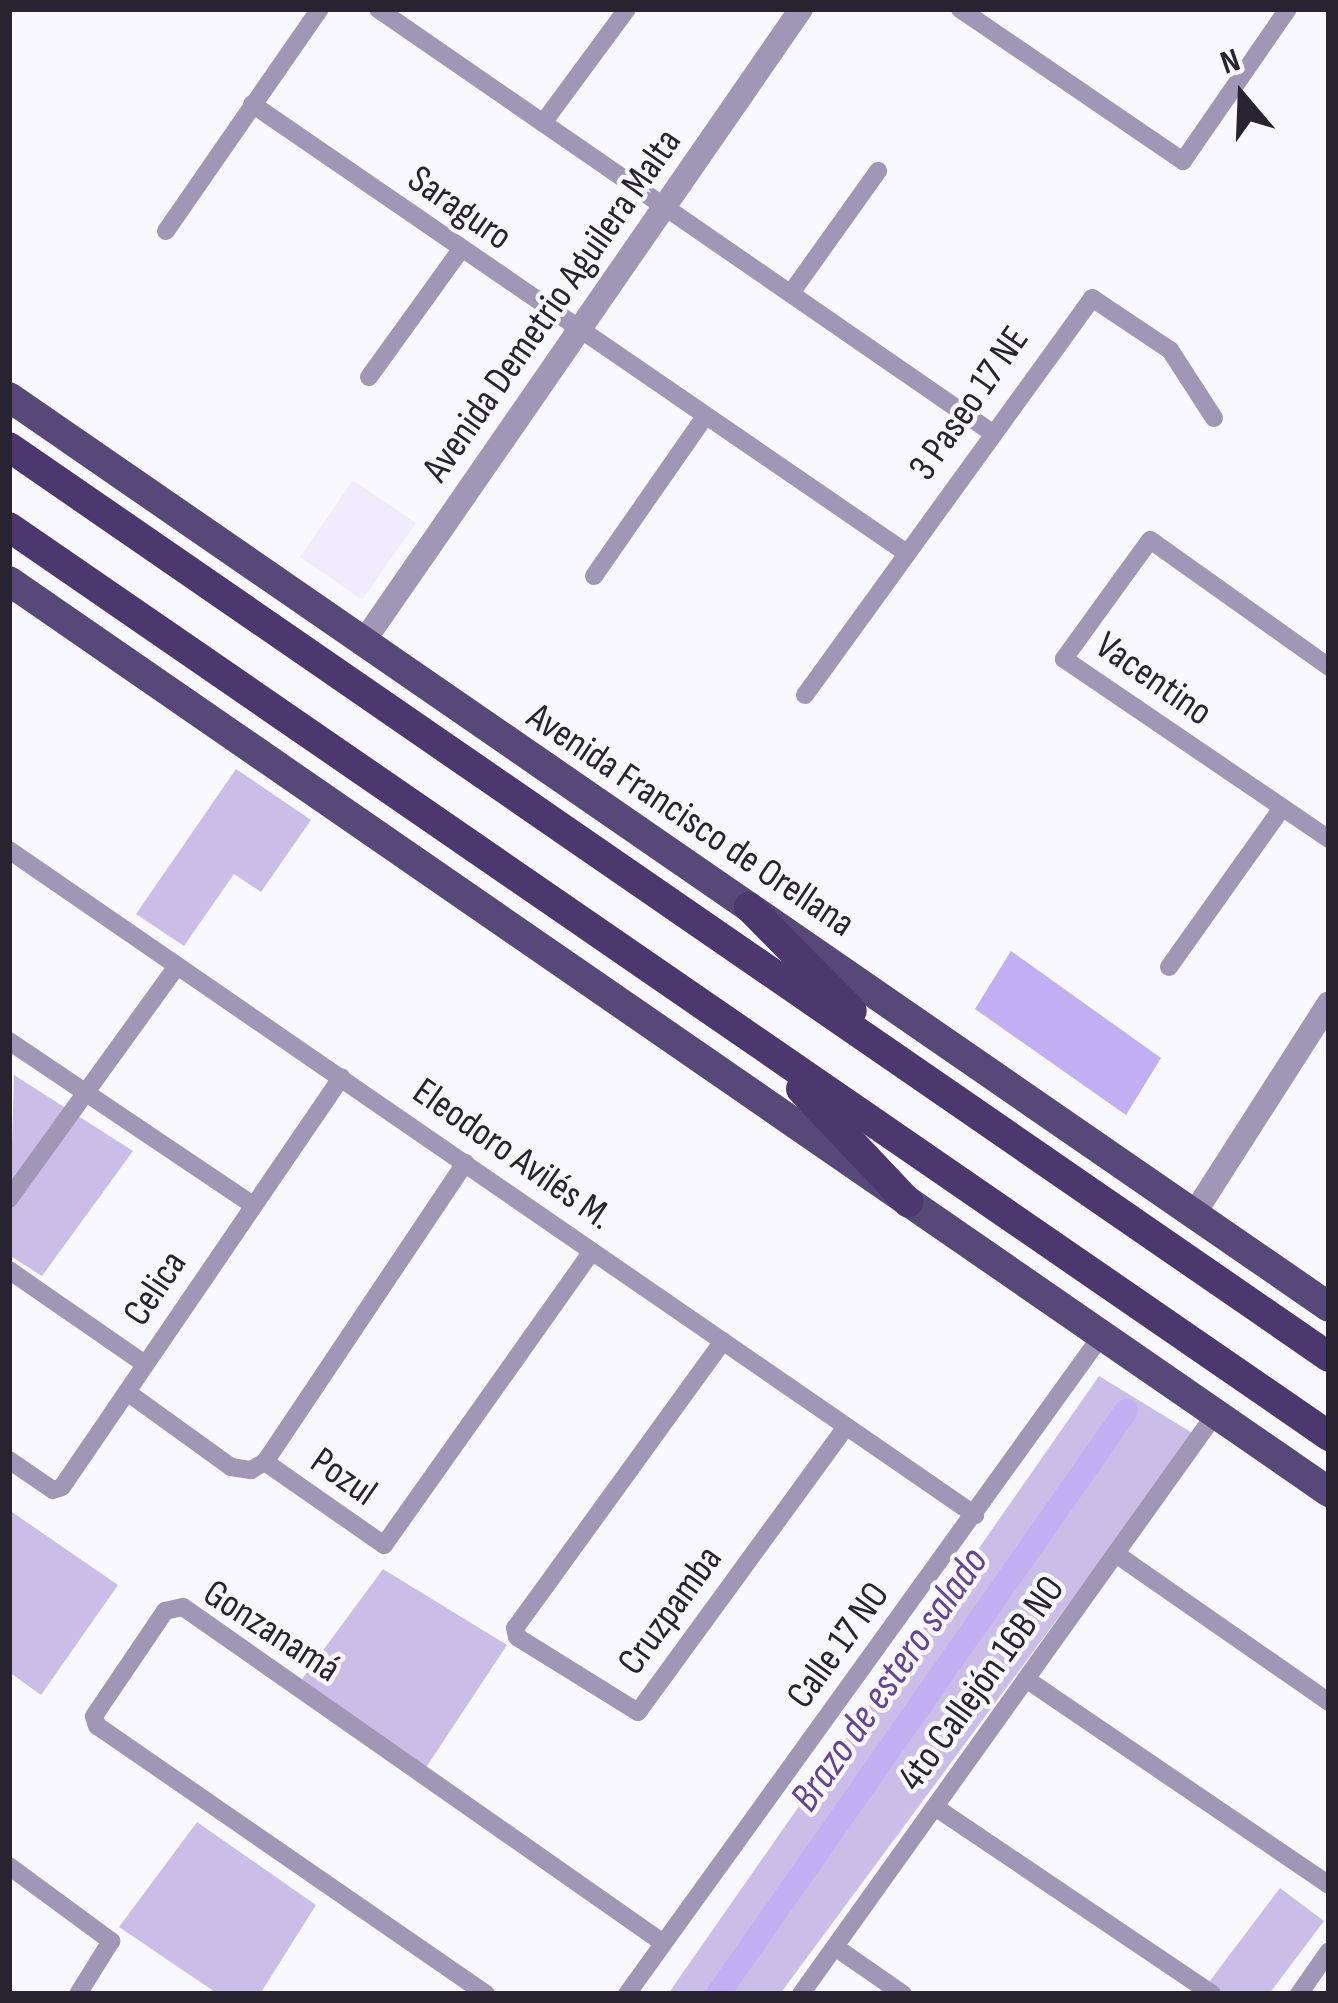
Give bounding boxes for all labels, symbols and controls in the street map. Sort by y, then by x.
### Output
north arrow [1182,36,1302,156]
text: N [1215,40,1245,84]
street label: Avenida Demetrio Aguilera Malta [414,121,692,491]
street label: Saraguro [398,157,520,261]
street label: 3 Paseo 17 NE [900,318,1040,490]
street label: Vacentino [1086,623,1220,737]
street label: Avenida Francisco de Orellana [517,694,863,948]
street label: Eleodoro Avilés M. [403,1069,621,1241]
street label: Celica [114,1243,198,1335]
street label: Pozul [301,1439,385,1517]
street label: Cruzpamba [609,1538,733,1684]
water label: Brazo de estero salado [780,1539,1000,1821]
street label: 4to Callejón 16B NO [889,1568,1075,1800]
street label: Gonzanamá [194,1571,348,1693]
street label: Calle 17 NO [778,1574,900,1718]

